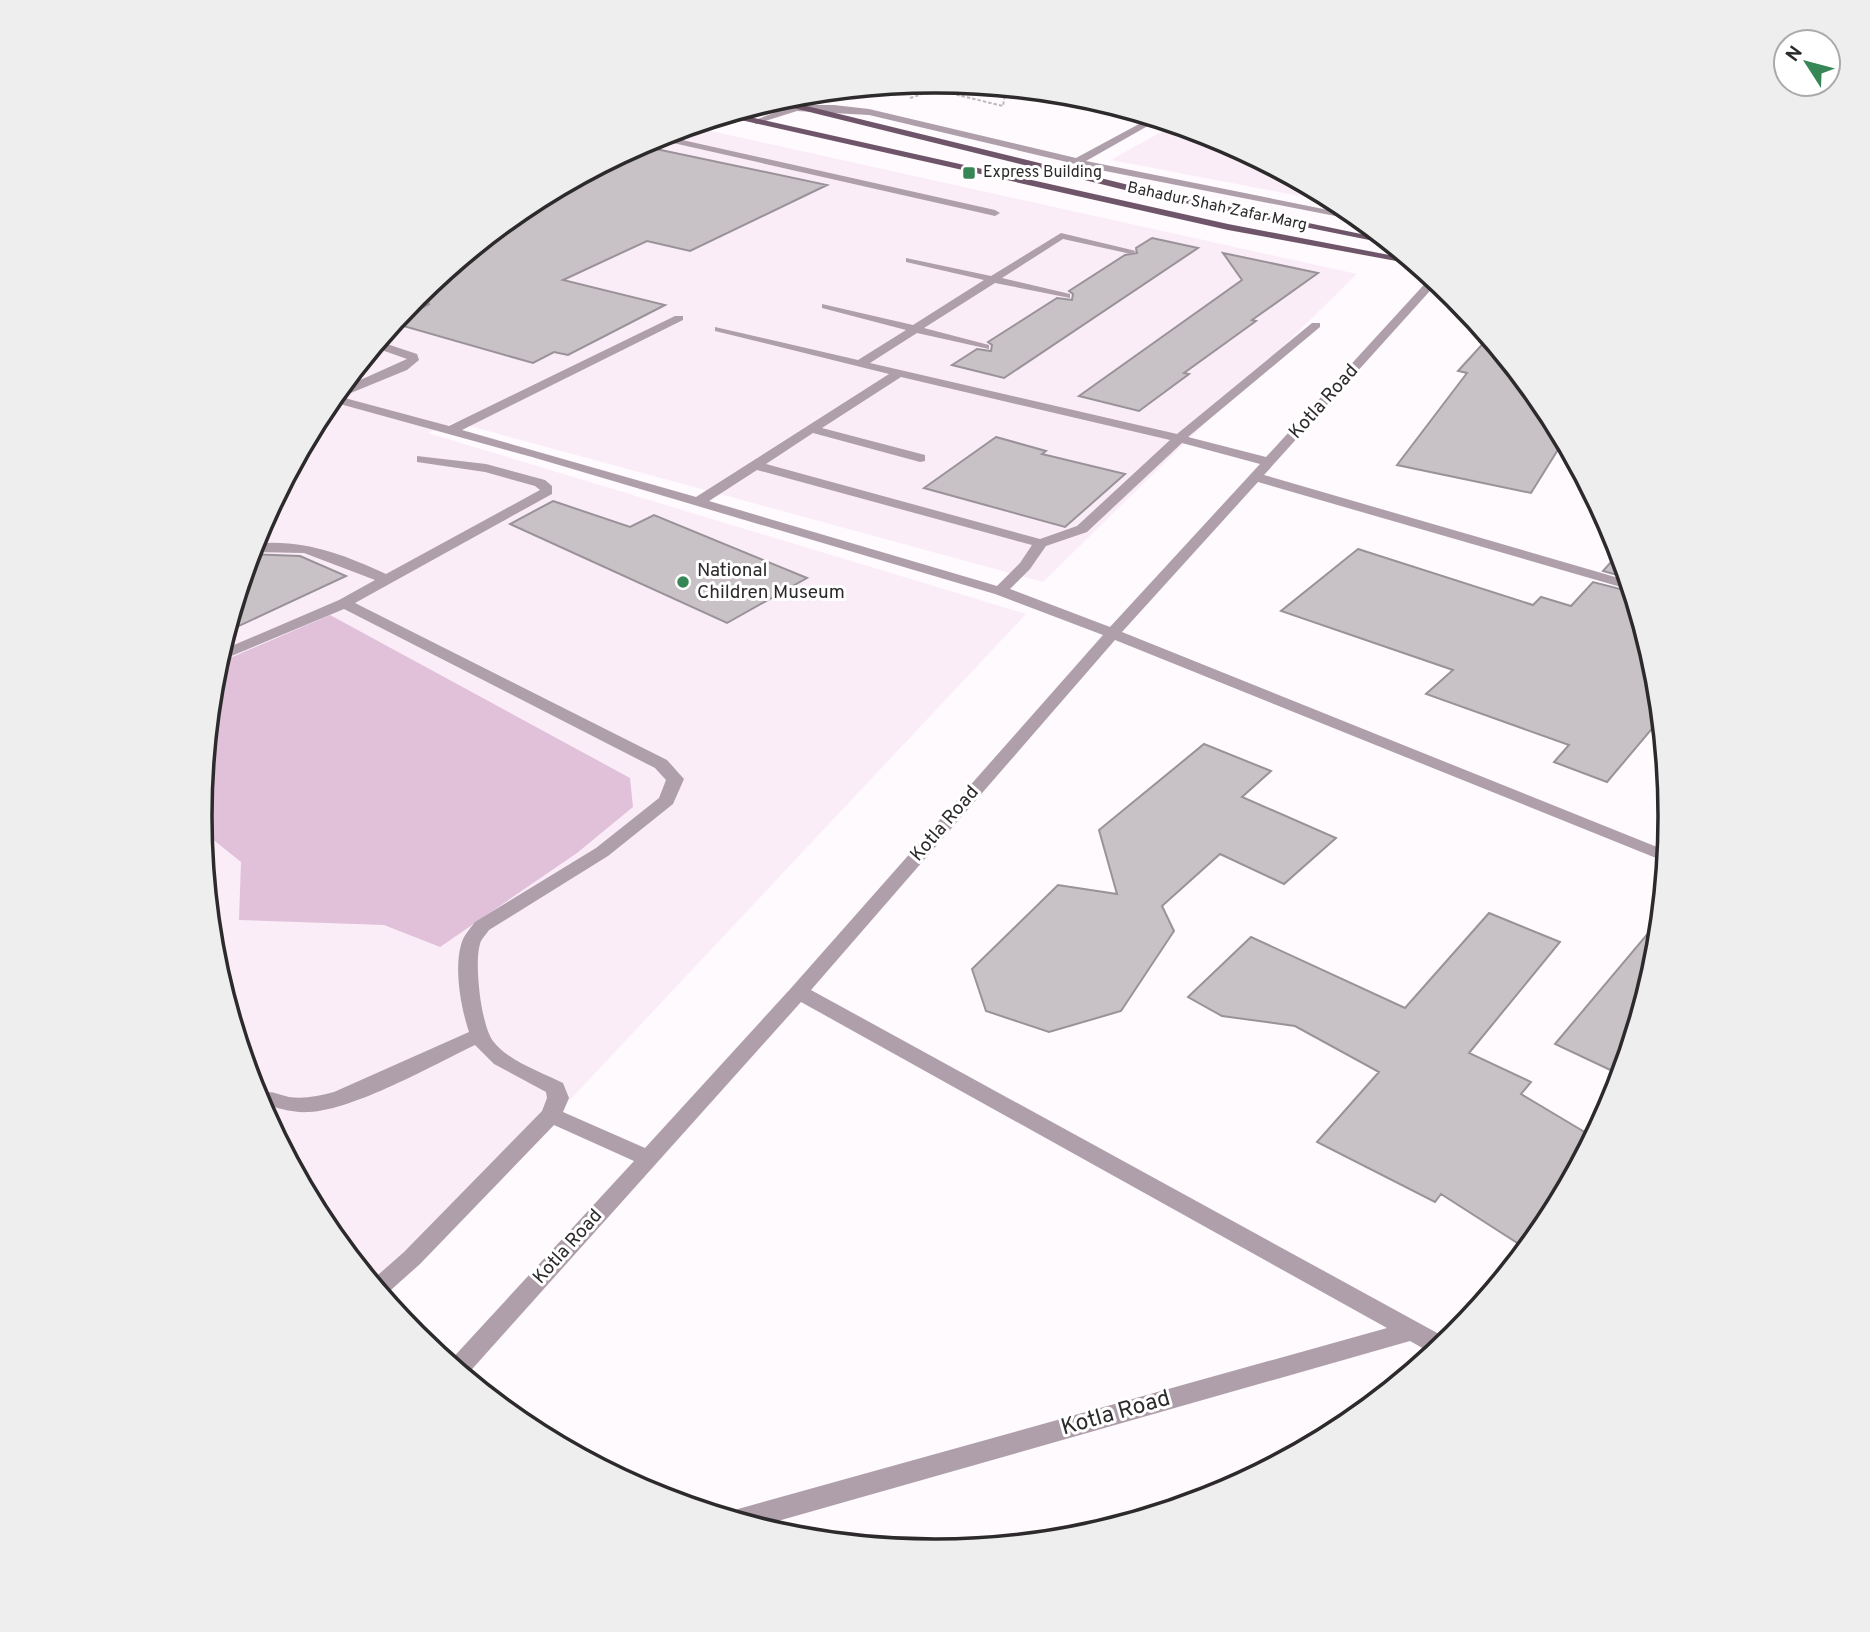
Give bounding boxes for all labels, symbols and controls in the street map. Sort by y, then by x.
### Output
north arrow [1772,28,1842,98]
text: N [1781,42,1809,67]
place label: Express Building [983,163,1102,183]
marker: Express Building [961,165,977,181]
street label: Bahadur Shah Zafar Marg [1125,178,1309,236]
street label: Kotla Road [1284,360,1364,444]
place label: National Children Museum [697,559,845,605]
marker: National Children Museum [675,574,691,590]
street label: Kotla Road [906,781,984,867]
street label: Kotla Road [528,1205,608,1289]
street label: Kotla Road [1058,1385,1174,1443]

